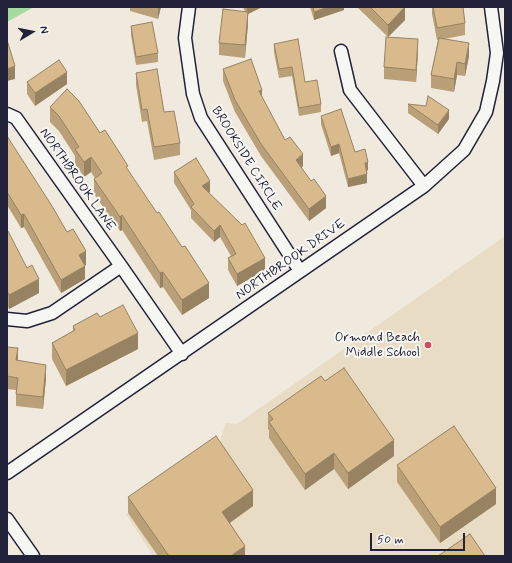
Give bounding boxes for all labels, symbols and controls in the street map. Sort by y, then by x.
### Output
north arrow [12,12,52,52]
text: N [36,25,51,35]
street label: BROOKSIDE CIRCLE [208,104,284,214]
street label: NORTHBROOK LANE [36,126,118,234]
street label: NORTHBROOK DRIVE [233,216,349,304]
place label: Ormond Beach Middle School [335,330,420,361]
marker: Ormond Beach Middle School [423,340,433,350]
scale bar [372,525,467,551]
text: 50 m [377,532,404,548]

